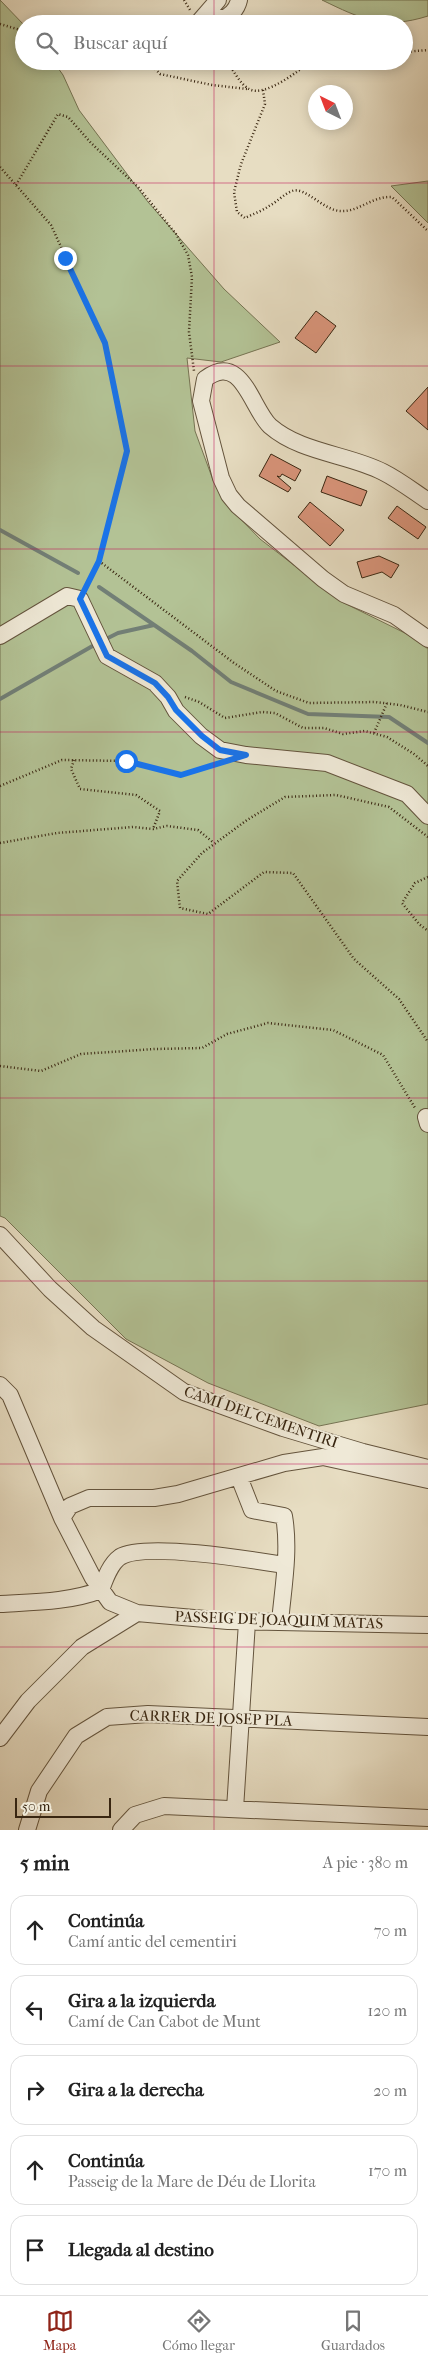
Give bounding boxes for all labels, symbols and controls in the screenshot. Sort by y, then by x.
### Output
search box [15,15,413,70]
icon: search [33,29,61,57]
text: Buscar aquí [73,32,167,54]
north arrow [308,85,353,130]
route end [54,247,77,270]
route start [115,750,138,773]
street label: CAMÍ DEL CEMENTIRI [182,1382,340,1452]
street label: PASSEIG DE JOAQUIM MATAS [174,1607,384,1633]
street label: CARRER DE JOSEP PLA [129,1706,293,1730]
scale bar [15,1795,111,1818]
text: 50 m [22,1798,50,1815]
text: 5 min [20,1851,69,1875]
text: A pie · 380 m [323,1853,408,1872]
text: Continúa [68,1910,144,1932]
icon: ahead [21,1916,49,1944]
text: 70 m [374,1921,407,1940]
text: Camí antic del cementiri [68,1932,237,1951]
text: Gira a la izquierda [68,1990,215,2012]
icon: left [21,1996,49,2024]
text: 120 m [368,2001,407,2020]
text: Camí de Can Cabot de Munt [68,2012,261,2031]
icon: right [21,2076,49,2104]
text: Gira a la derecha [68,2079,204,2101]
text: 20 m [373,2081,407,2100]
text: Continúa [68,2150,144,2172]
icon: ahead [21,2156,49,2184]
text: 170 m [368,2161,407,2180]
text: Passeig de la Mare de Déu de Llorita [68,2172,316,2191]
icon: arrive [21,2236,49,2264]
text: Llegada al destino [68,2239,214,2261]
tab: Mapa [43,2307,76,2354]
tab: Cómo llegar [162,2307,235,2354]
tab: Guardados [321,2307,385,2354]

